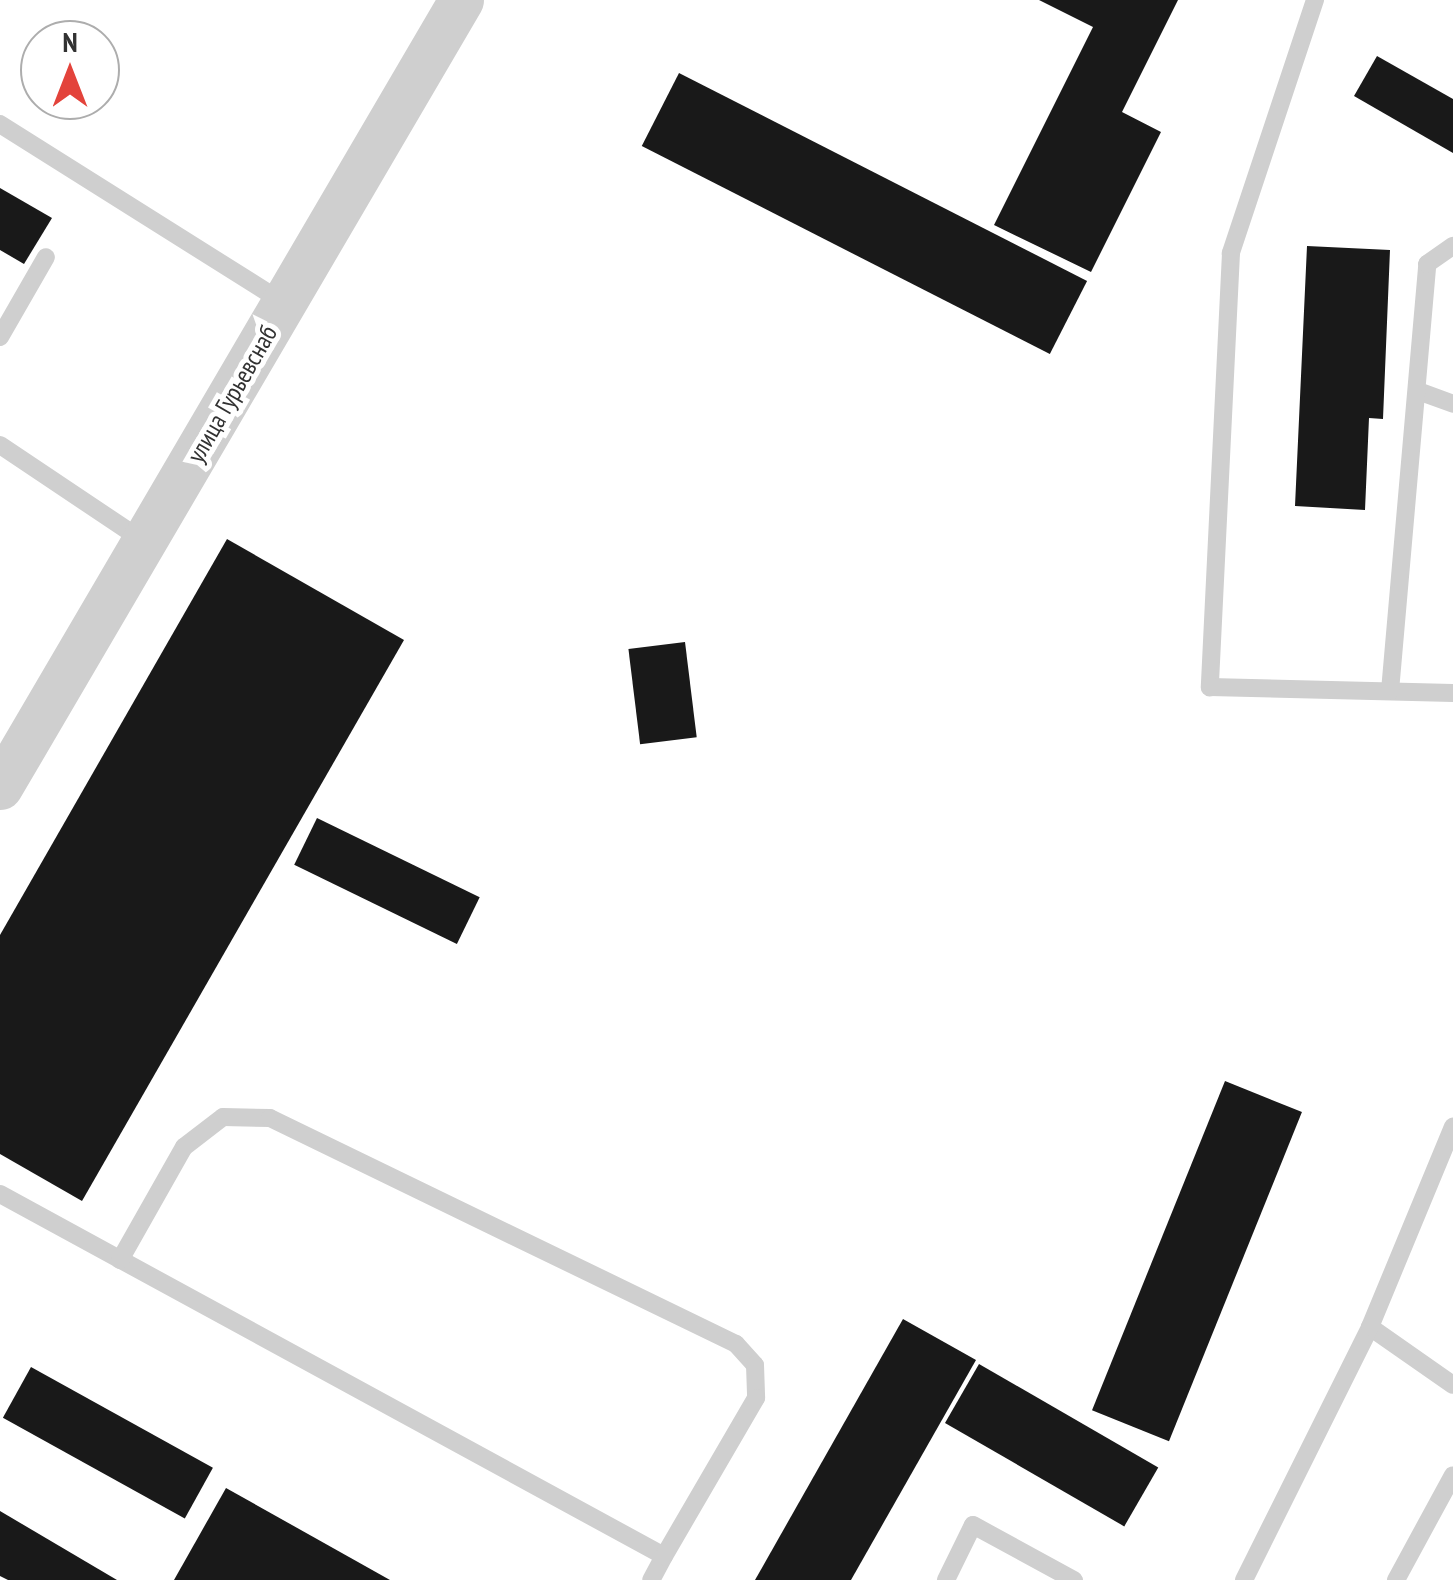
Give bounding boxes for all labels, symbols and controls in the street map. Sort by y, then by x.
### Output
north arrow [20,20,120,120]
text: N [62,23,78,60]
street label: улица Гурьевснаб [181,320,283,468]

